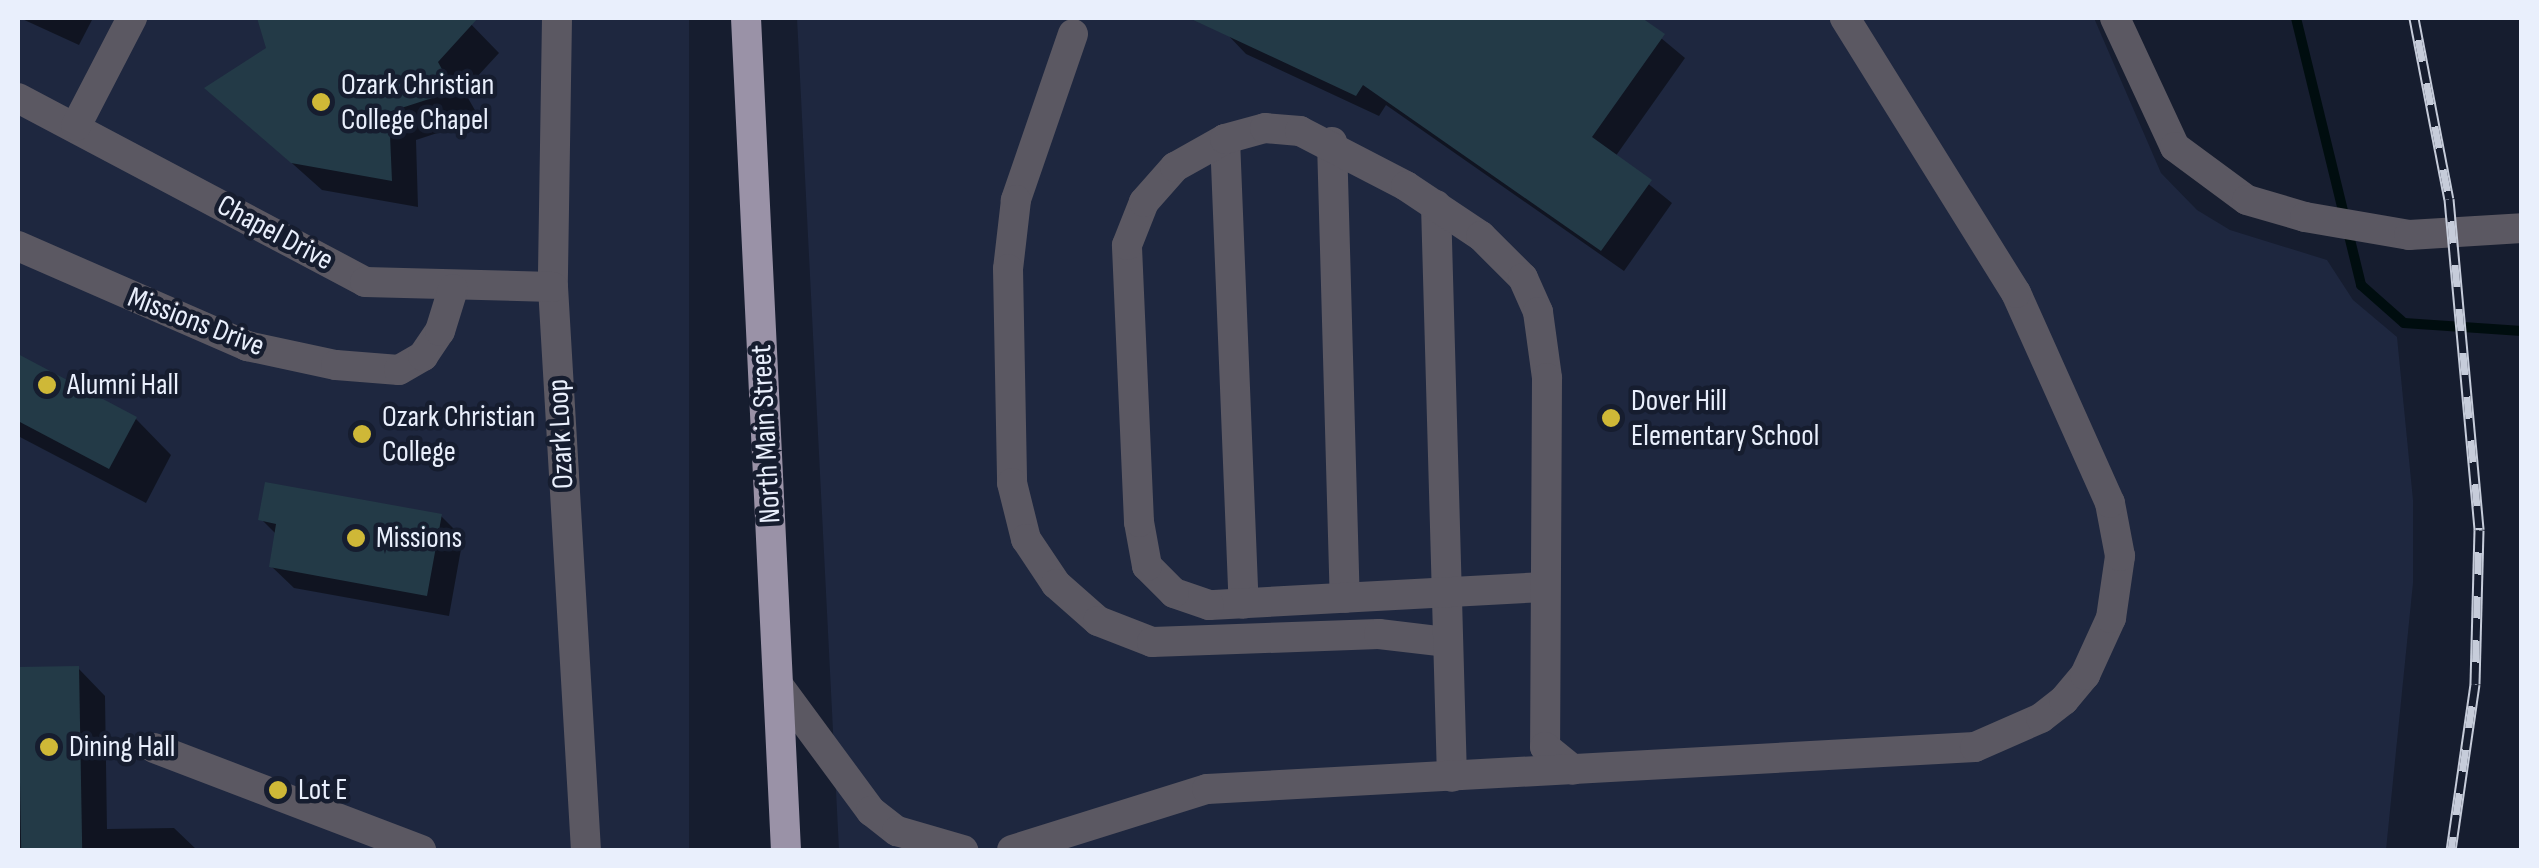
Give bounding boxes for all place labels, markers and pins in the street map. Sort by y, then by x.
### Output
place label: Ozark Christian College Chapel [341,67,494,138]
marker: Ozark Christian College Chapel [310,91,332,113]
place label: Alumni Hall [67,367,179,403]
marker: Alumni Hall [36,374,58,396]
place label: Dover Hill Elementary School [1631,383,1819,454]
place label: Ozark Christian College [382,399,535,470]
marker: Dover Hill Elementary School [1600,407,1622,429]
marker: Ozark Christian College [351,423,373,445]
place label: Missions [376,520,462,556]
marker: Missions [345,527,367,549]
place label: Dining Hall [69,729,175,765]
marker: Dining Hall [38,736,60,758]
place label: Lot E [298,772,347,808]
marker: Lot E [267,779,289,801]

